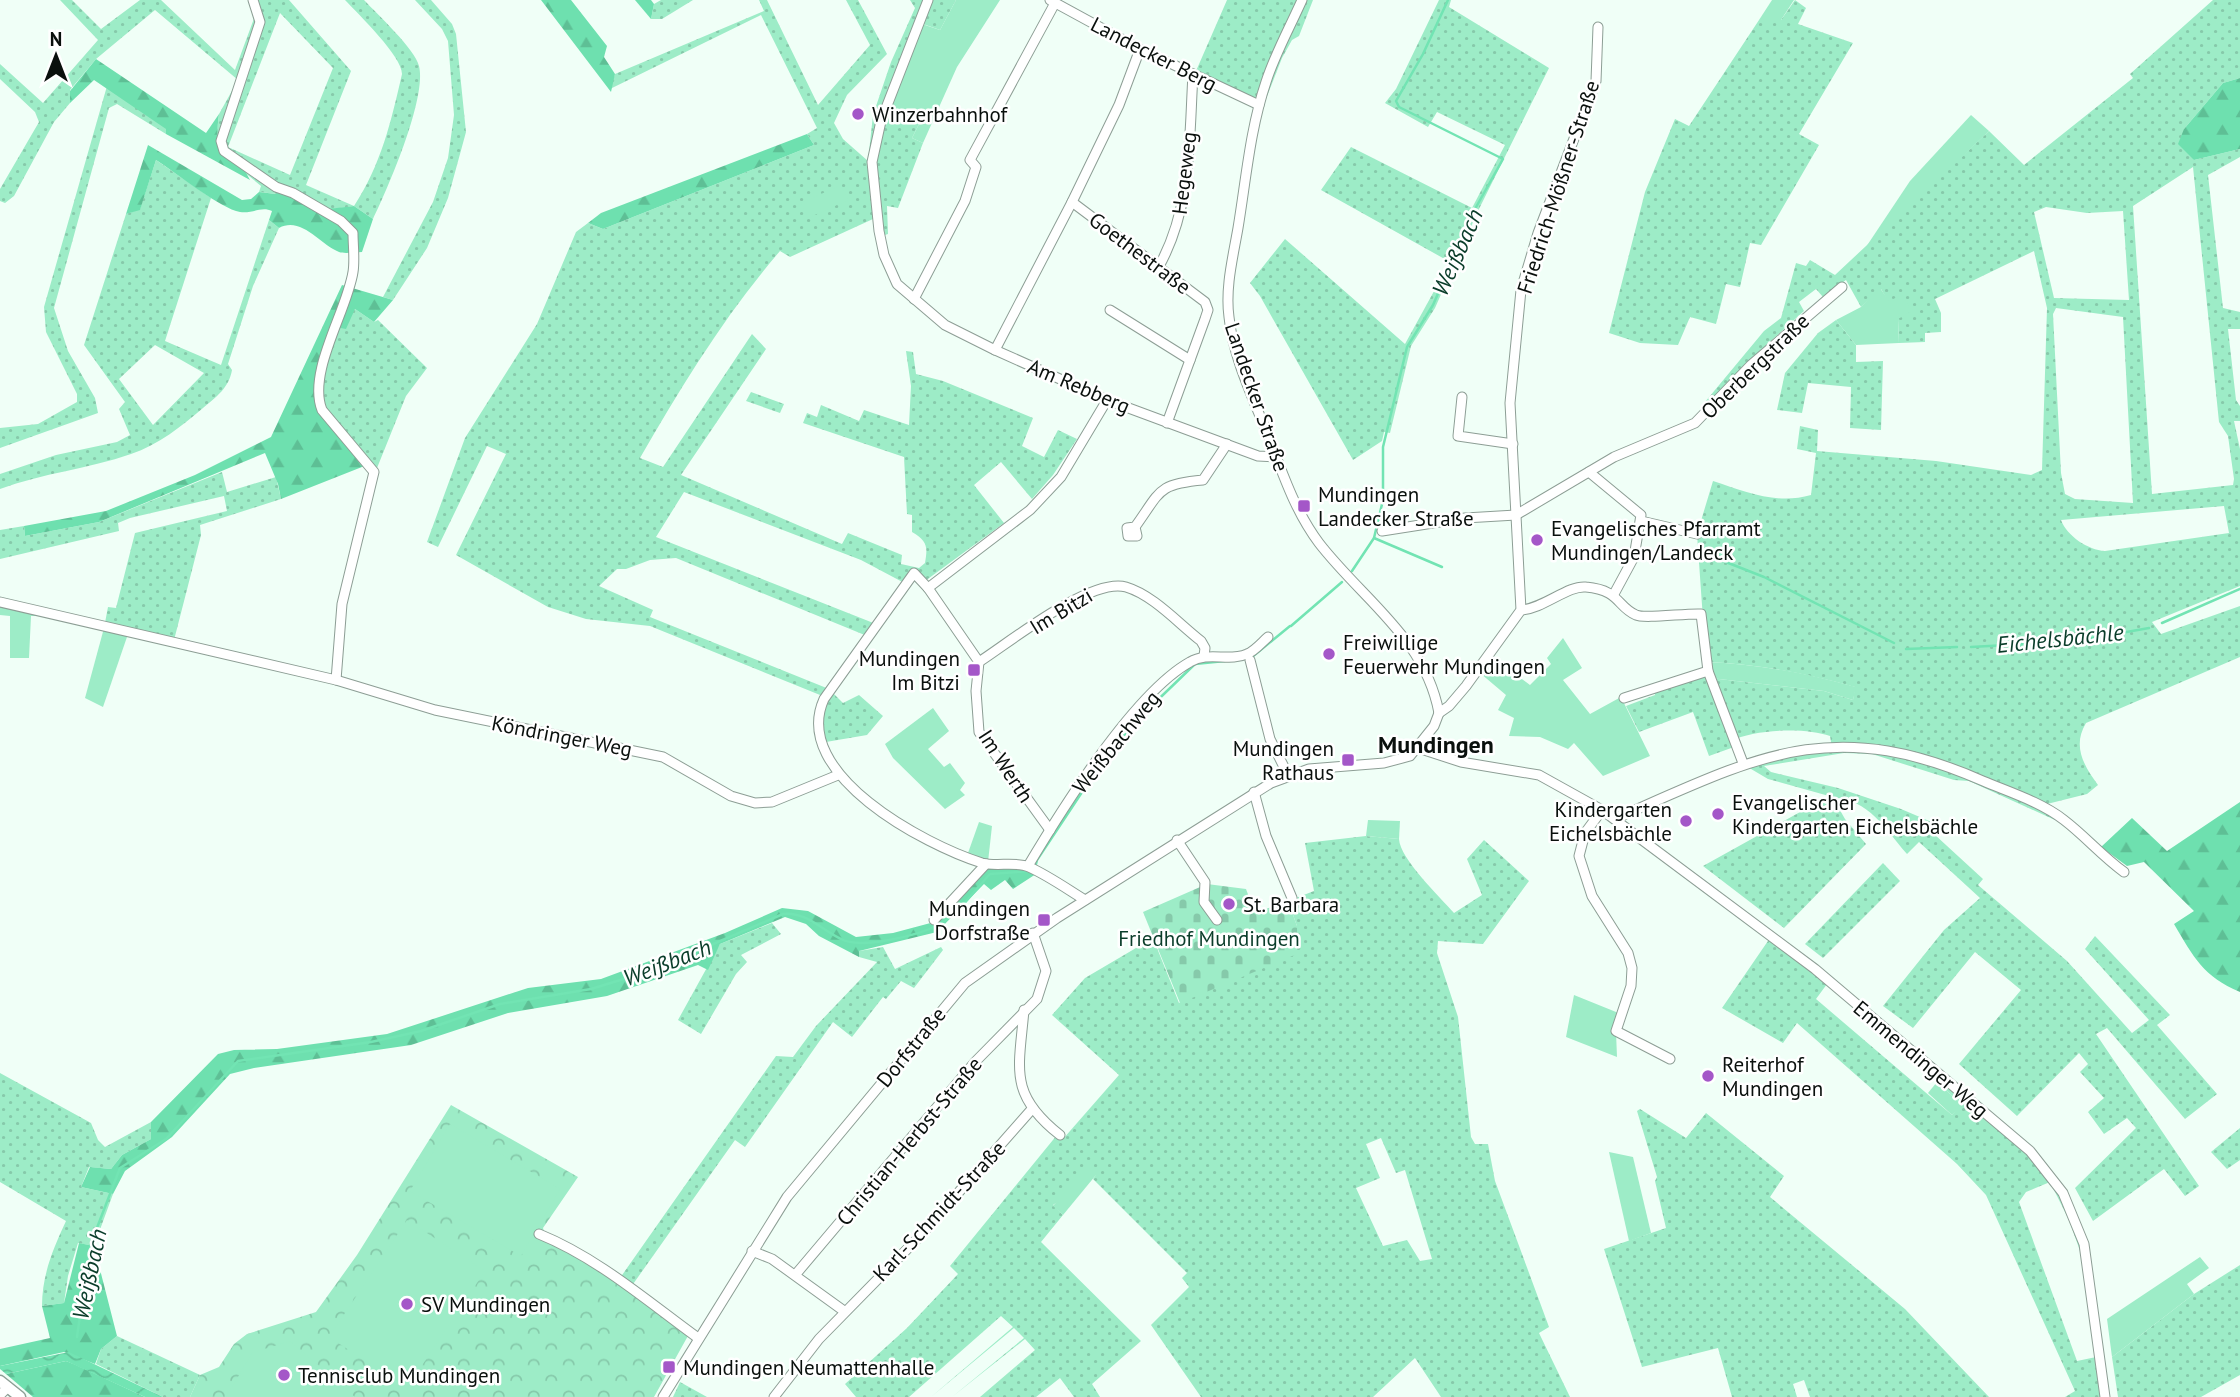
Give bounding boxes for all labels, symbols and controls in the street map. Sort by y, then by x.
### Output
street label: Landecker Berg [1086,11,1222,97]
north arrow [21,21,91,91]
text: N [50,27,62,51]
street label: Friedrich-Mößner-Straße [1511,77,1605,297]
place label: Winzerbahnhof [872,101,1009,128]
marker: Winzerbahnhof [850,106,866,122]
street label: Hegeweg [1166,130,1202,216]
water label: Weißbach [1425,204,1489,300]
street label: Goethestraße [1084,206,1196,300]
street label: Oberbergstraße [1695,307,1815,425]
street label: Landecker Straße [1219,319,1295,475]
street label: Am Rebberg [1024,352,1134,420]
place label: Mundingen Landecker Straße [1318,481,1474,532]
marker: Mundingen Landecker Straße [1296,498,1312,514]
place label: Evangelisches Pfarramt Mundingen/Landeck [1551,515,1761,566]
marker: Evangelisches Pfarramt Mundingen/Landeck [1529,532,1545,548]
street label: Im Bitzi [1025,582,1097,640]
water label: Eichelsbächle [1995,617,2125,659]
place label: Freiwillige Feuerwehr Mundingen [1343,629,1545,680]
place label: Mundingen Im Bitzi [859,645,960,696]
marker: Freiwillige Feuerwehr Mundingen [1321,646,1337,662]
marker: Mundingen Im Bitzi [966,662,982,678]
street label: Weißbachweg [1066,685,1166,799]
street label: Köndringer Weg [489,709,635,763]
street label: Im Werth [972,724,1040,808]
district label: Mundingen [1378,729,1494,760]
place label: Mundingen Rathaus [1233,735,1334,786]
marker: Mundingen Rathaus [1340,752,1356,768]
place label: Evangelischer Kindergarten Eichelsbächle [1732,789,1978,840]
place label: Kindergarten Eichelsbächle [1549,796,1672,847]
marker: Evangelischer Kindergarten Eichelsbächle [1710,806,1726,822]
marker: Kindergarten Eichelsbächle [1678,813,1694,829]
place label: St. Barbara [1243,891,1339,918]
place label: Mundingen Dorfstraße [929,895,1030,946]
marker: St. Barbara [1221,896,1237,912]
marker: Mundingen Dorfstraße [1036,912,1052,928]
park label: Friedhof Mundingen [1118,925,1300,952]
water label: Weißbach [619,932,715,992]
street label: Emmendinger Weg [1848,995,1994,1123]
street label: Dorfstraße [870,1001,952,1093]
street label: Christian-Herbst-Straße [830,1051,988,1231]
place label: Reiterhof Mundingen [1722,1051,1823,1102]
marker: Reiterhof Mundingen [1700,1068,1716,1084]
street label: Karl-Schmidt-Straße [867,1135,1011,1287]
water label: Weißbach [65,1226,113,1322]
place label: SV Mundingen [421,1291,550,1318]
marker: SV Mundingen [399,1296,415,1312]
place label: Mundingen Neumattenhalle [683,1354,934,1381]
marker: Mundingen Neumattenhalle [661,1359,677,1375]
place label: Tennisclub Mundingen [298,1362,500,1389]
marker: Tennisclub Mundingen [276,1367,292,1383]

